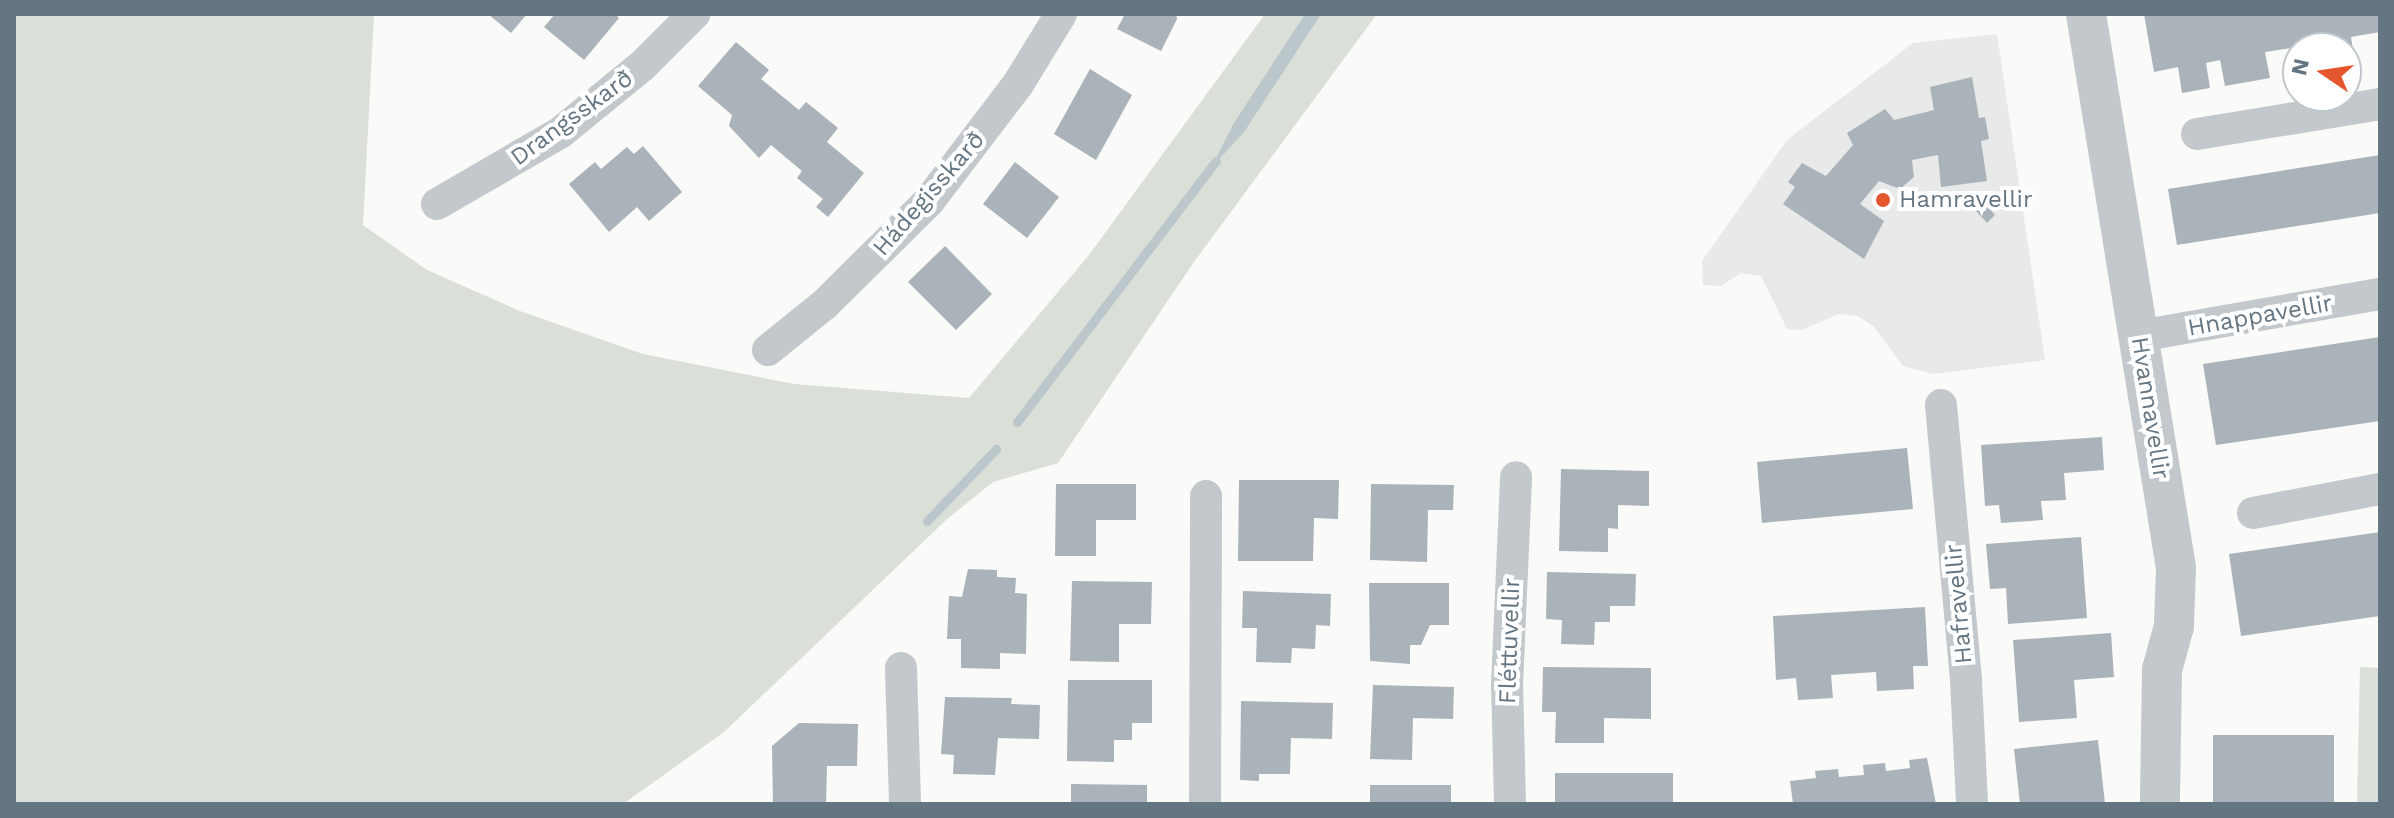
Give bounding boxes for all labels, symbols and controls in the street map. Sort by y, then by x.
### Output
north arrow [2282,32,2362,112]
text: N [2286,56,2314,78]
street label: Drangsskarð [505,64,639,172]
street label: Hádegisskarð [867,126,991,262]
place label: Hamravellir [1899,186,2033,214]
marker: Hamravellir [1874,191,1892,209]
street label: Hnappavellir [2185,289,2335,343]
street label: Hvannavellir [2125,335,2175,481]
street label: Hafravellir [1939,543,1979,665]
street label: Fléttuvellir [1493,578,1527,704]

